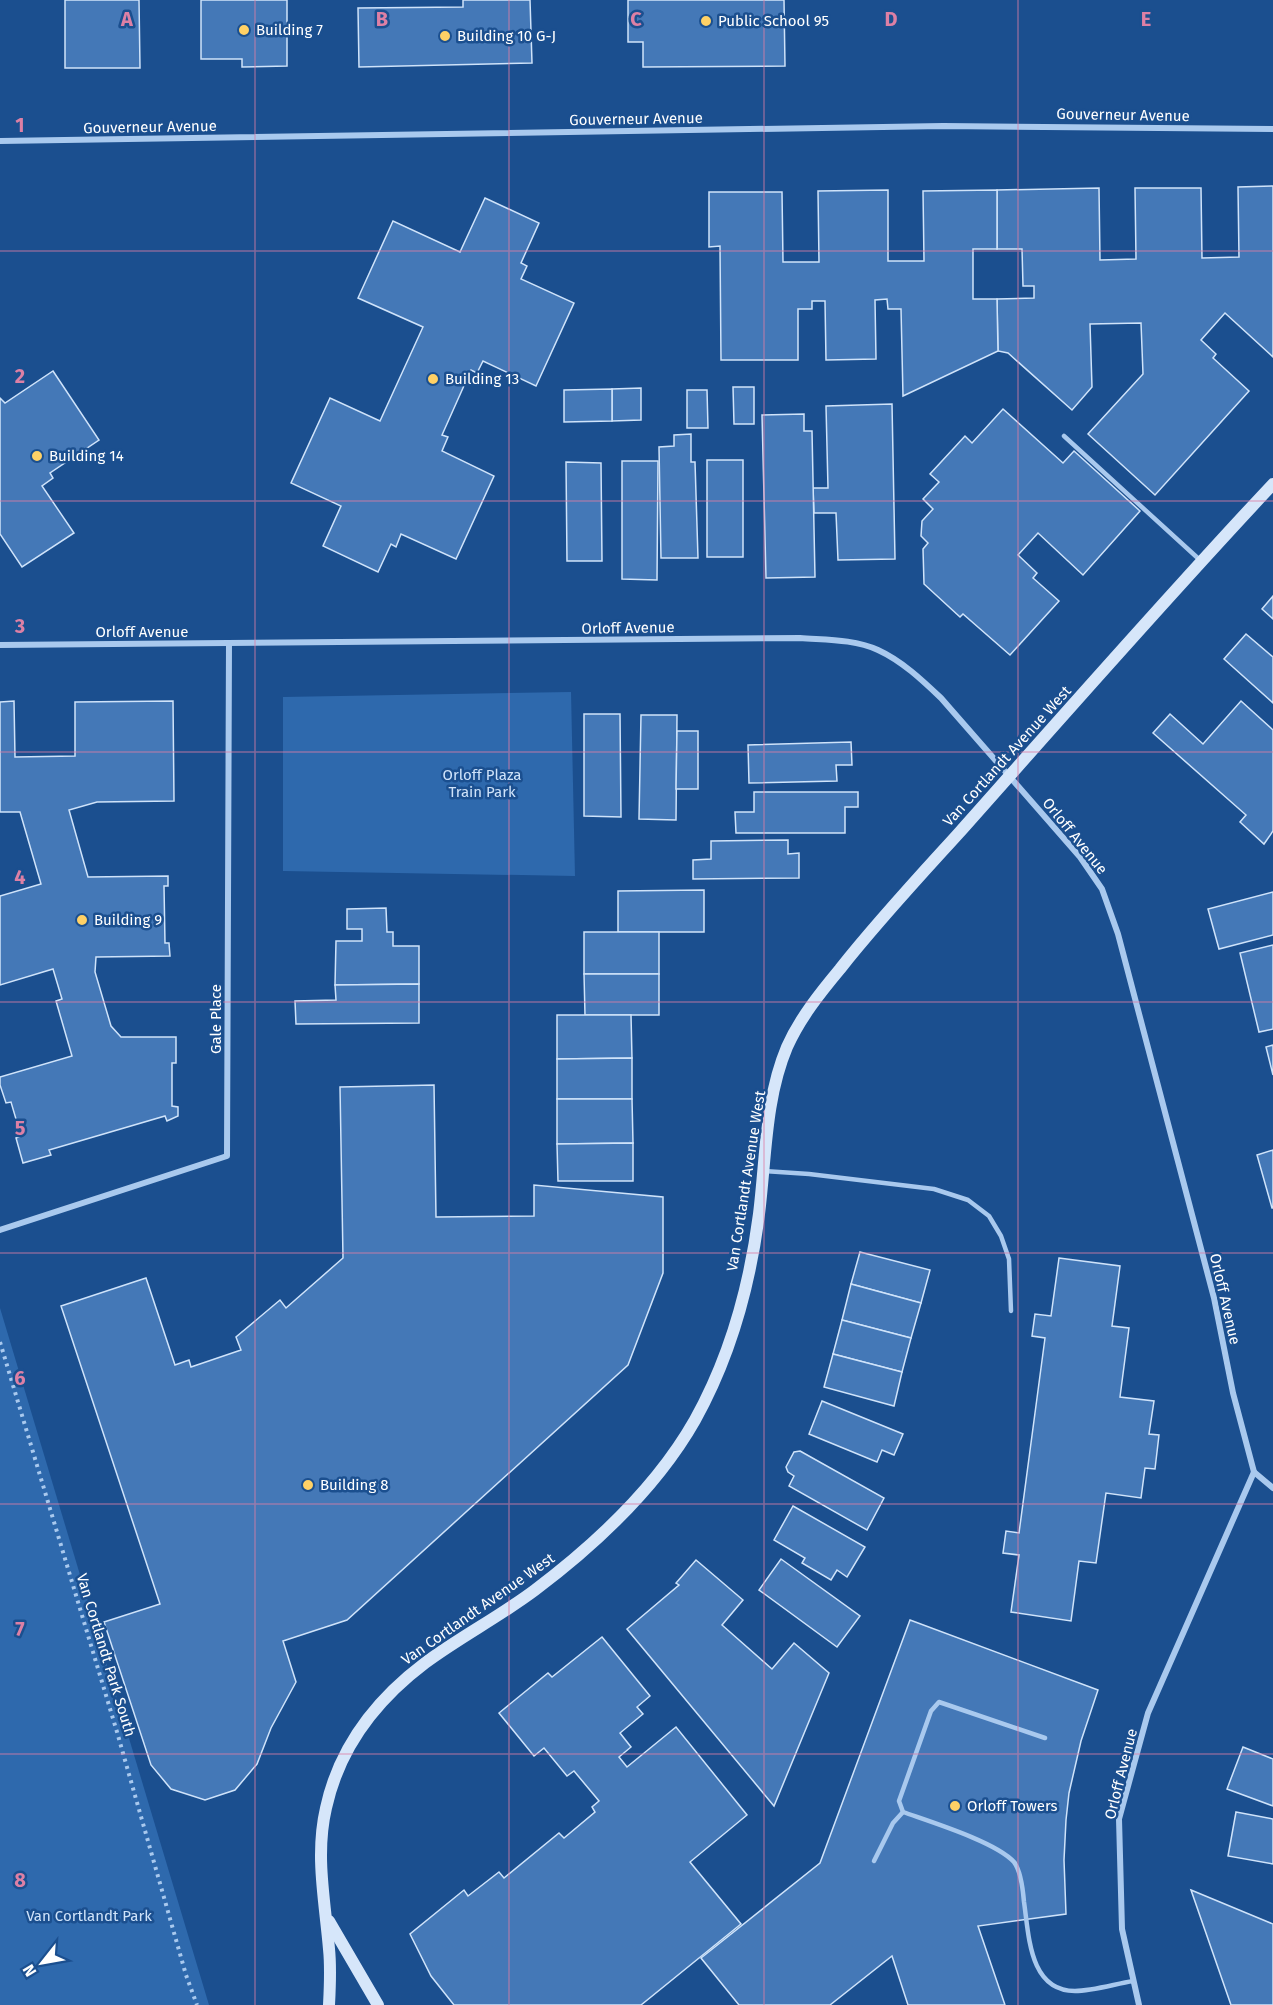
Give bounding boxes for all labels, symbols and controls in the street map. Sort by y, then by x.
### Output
text: A [120,7,134,31]
text: B [376,7,388,31]
text: C [630,7,642,31]
text: D [884,7,898,31]
text: E [1141,7,1151,31]
place label: Public School 95 [718,12,829,30]
marker: Public School 95 [699,14,713,28]
place label: Building 7 [256,21,323,39]
marker: Building 7 [237,23,251,37]
place label: Building 10 G-J [457,27,556,45]
marker: Building 10 G-J [438,29,452,43]
street label: Gouverneur Avenue [1056,105,1190,125]
street label: Gouverneur Avenue [569,109,703,129]
text: 1 [15,113,25,137]
street label: Gouverneur Avenue [83,117,217,137]
text: 2 [15,364,25,388]
place label: Building 13 [445,370,519,388]
marker: Building 13 [426,372,440,386]
place label: Building 14 [49,447,124,465]
marker: Building 14 [30,449,44,463]
text: 3 [14,614,25,638]
street label: Orloff Avenue [581,618,675,638]
street label: Orloff Avenue [95,623,189,641]
street label: Van Cortlandt Avenue West [939,682,1075,830]
park label: Orloff Plaza Train Park [443,766,521,801]
street label: Orloff Avenue [1039,794,1111,878]
text: 4 [14,865,26,889]
place label: Building 9 [94,911,162,929]
marker: Building 9 [75,913,89,927]
street label: Gale Place [207,984,225,1054]
street label: Van Cortlandt Avenue West [723,1089,769,1273]
text: 5 [15,1116,26,1140]
street label: Orloff Avenue [1206,1252,1244,1346]
text: 6 [14,1366,26,1390]
place label: Building 8 [320,1476,388,1494]
marker: Building 8 [301,1478,315,1492]
street label: Van Cortlandt Avenue West [398,1549,559,1669]
street label: Van Cortlandt Park South [73,1571,139,1739]
text: 7 [15,1617,25,1641]
street label: Orloff Avenue [1101,1727,1141,1821]
place label: Orloff Towers [967,1797,1057,1815]
marker: Orloff Towers [948,1799,962,1813]
text: 8 [14,1868,26,1892]
park label: Van Cortlandt Park [26,1907,152,1925]
north arrow [12,1933,72,1993]
text: N [19,1961,40,1980]

